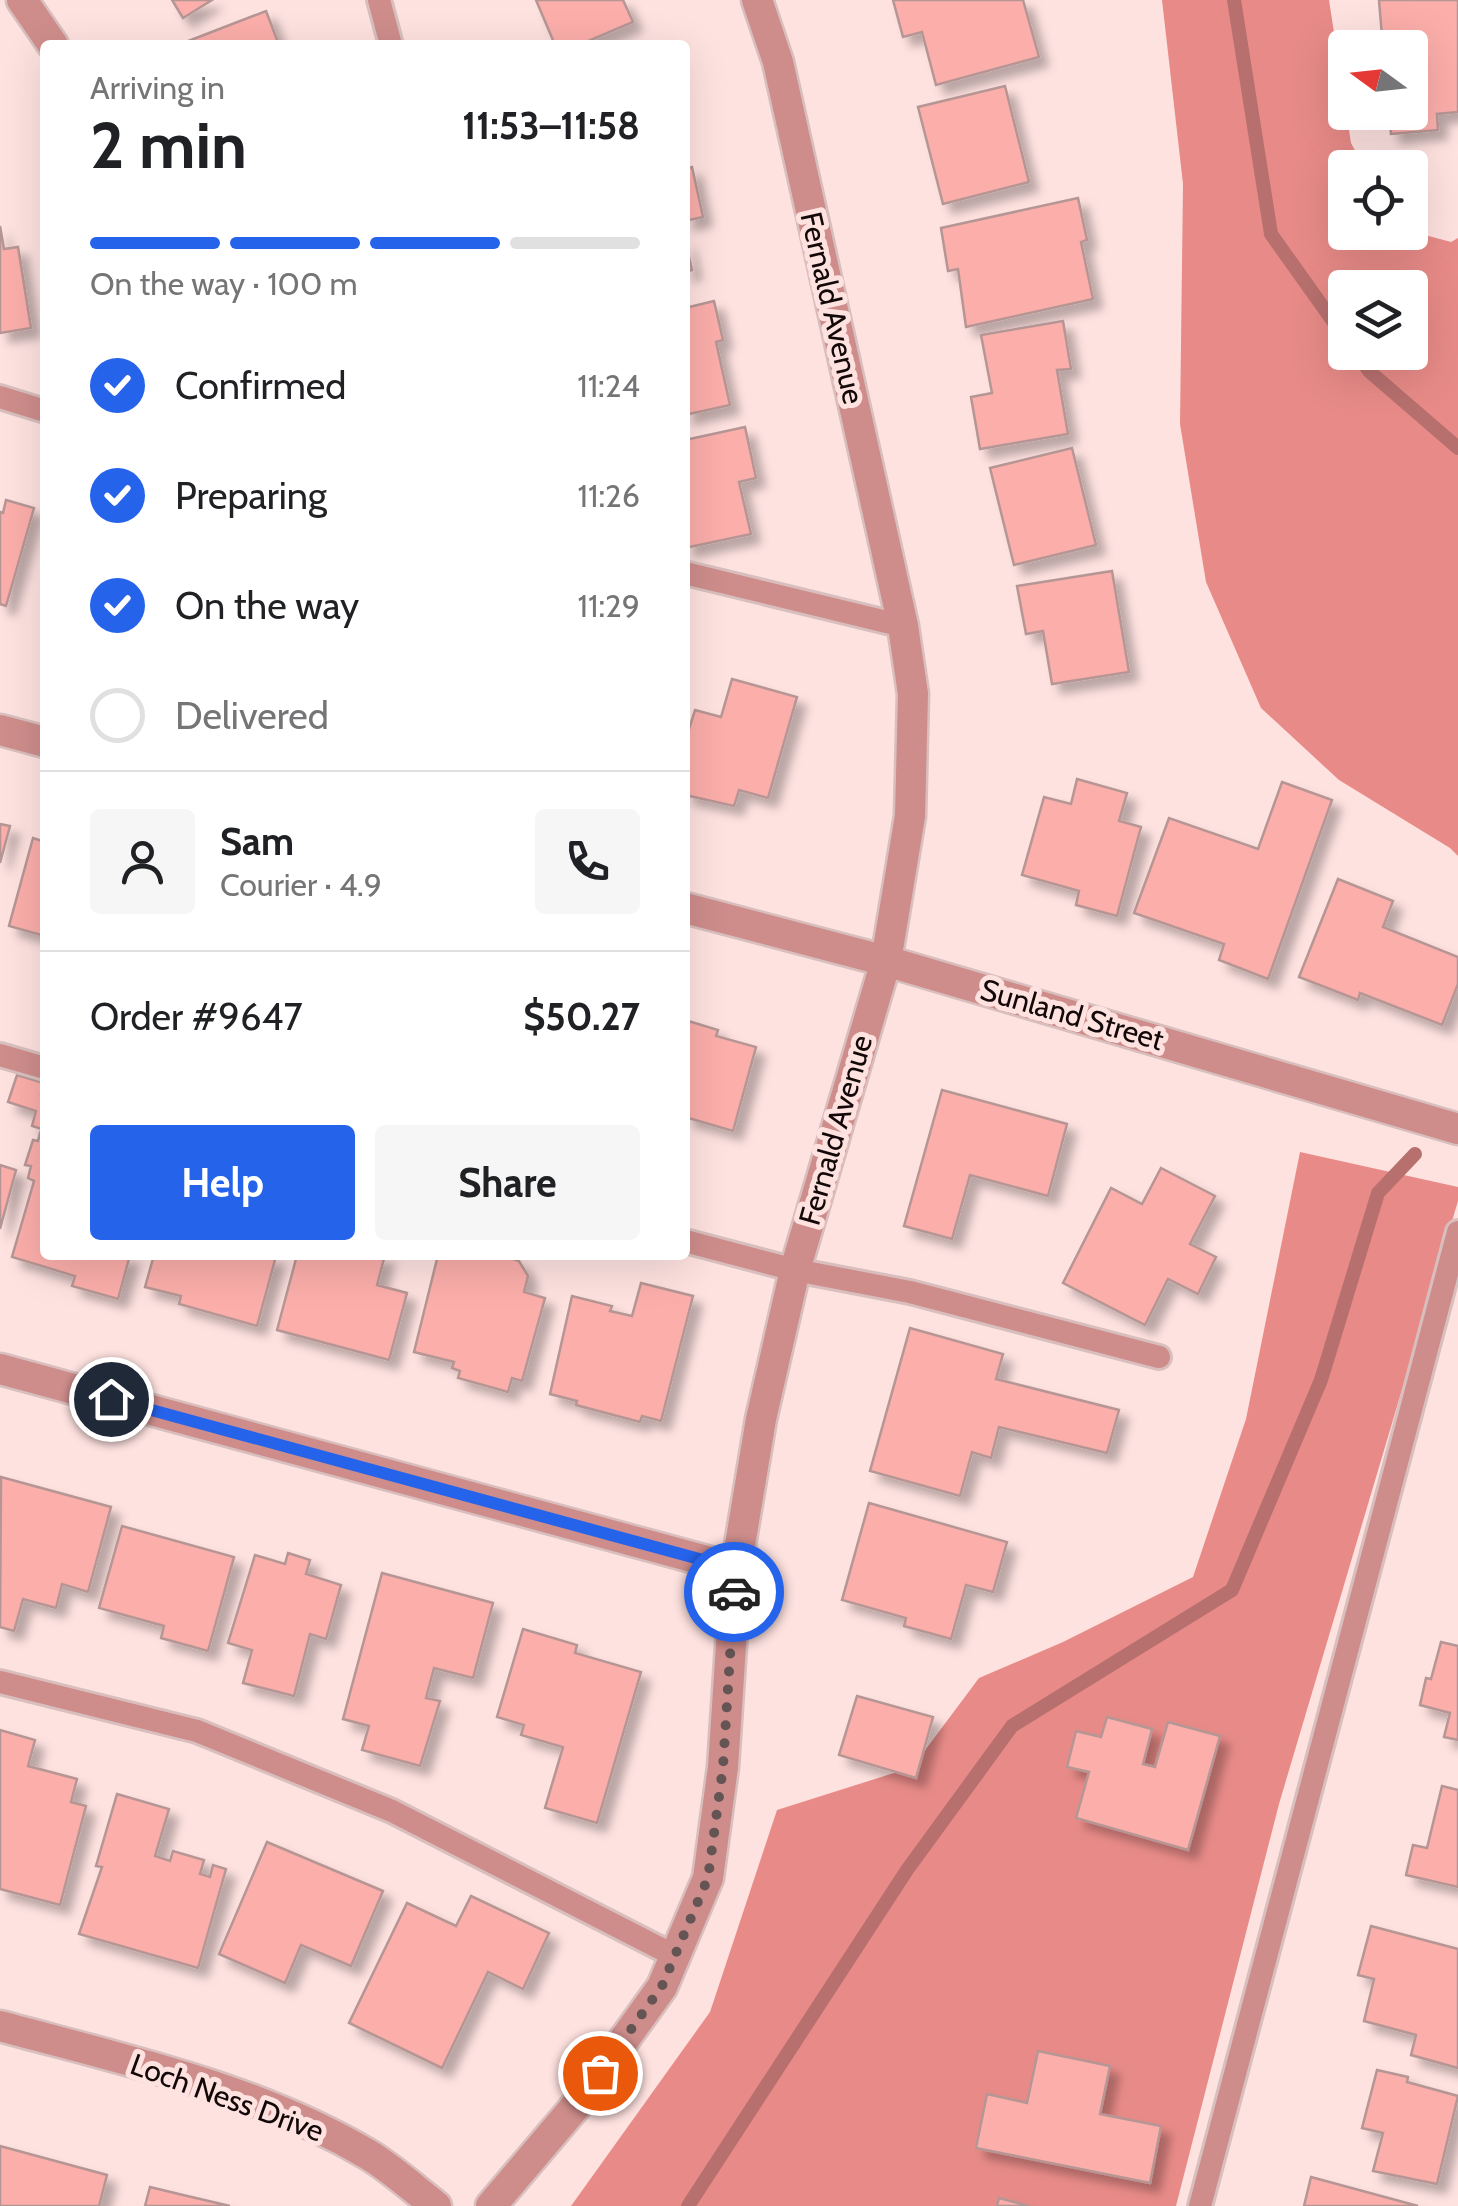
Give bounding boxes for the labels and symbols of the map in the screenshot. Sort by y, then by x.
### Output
north arrow [1328,30,1428,130]
street label: Fernald Avenue [792,208,873,407]
street label: Sunland Street [976,971,1168,1058]
street label: Fernald Avenue [791,1031,880,1229]
pin [69,1357,154,1442]
courier [684,1542,784,1642]
pin [558,2031,643,2116]
street label: Loch Ness Drive [126,2045,329,2150]

